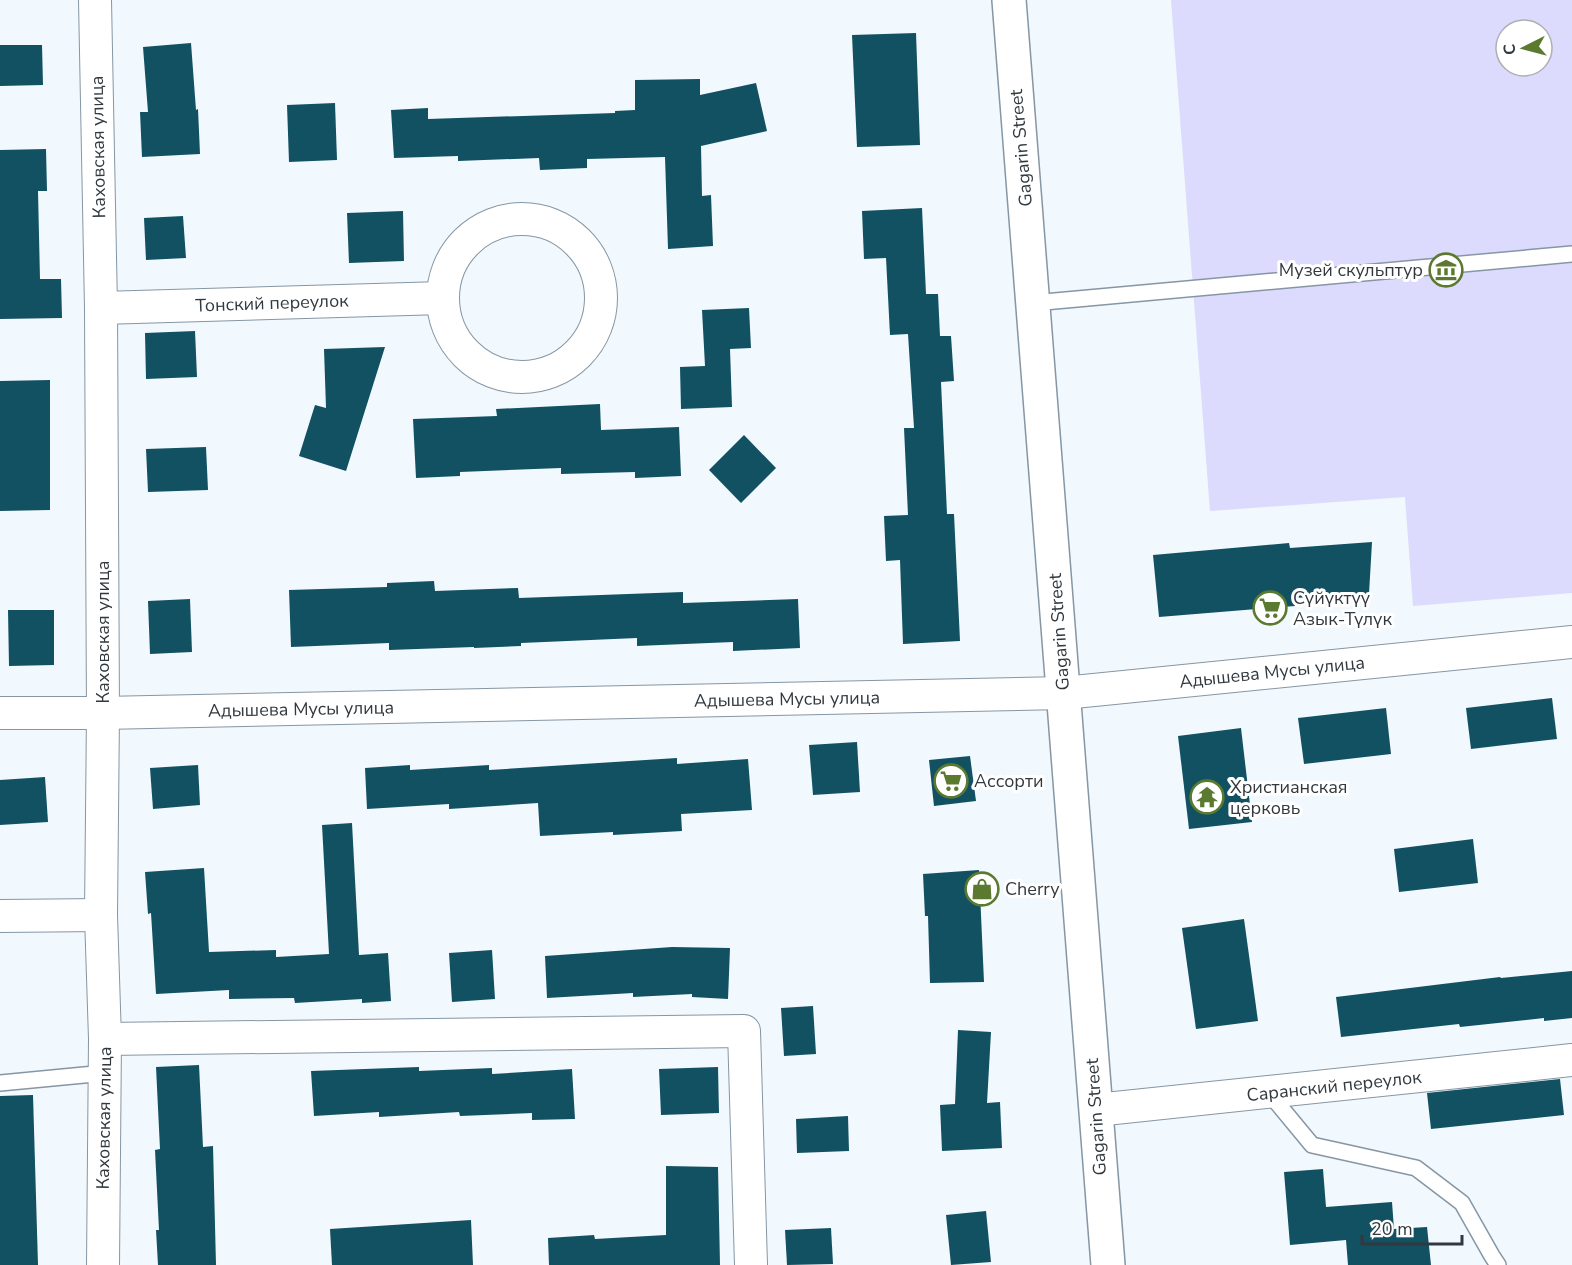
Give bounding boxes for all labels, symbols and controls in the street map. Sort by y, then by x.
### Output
north arrow [1494,18,1554,78]
text: С [1499,43,1522,56]
street label: Каховская улица [85,75,111,219]
street label: Gagarin Street [1004,88,1038,207]
museum icon: Музей скульптур [1428,252,1464,288]
place label: Музей скульптур [1279,258,1423,282]
street label: Тонский переулок [195,288,350,318]
street label: Каховская улица [91,561,115,703]
street label: Gagarin Street [1043,572,1075,691]
place label: Сүйүктүү Азык-Түлүк [1293,586,1392,631]
supermarket icon: Сүйүктүү Азык-Түлүк [1252,590,1288,626]
street label: Адышева Мусы улица [1178,650,1366,694]
street label: Адышева Мусы улица [694,685,880,713]
street label: Адышева Мусы улица [208,695,394,723]
supermarket icon: Ассорти [933,763,969,799]
place label: Ассорти [974,769,1044,793]
place label: Христианская церковь [1230,775,1348,820]
temple icon: Христианская церковь [1189,779,1225,815]
shop icon: Cherry [964,871,1000,907]
place label: Cherry [1005,877,1060,901]
street label: Каховская улица [91,1046,117,1190]
street label: Gagarin Street [1080,1057,1112,1176]
street label: Саранский переулок [1245,1065,1423,1107]
scale bar [1362,1208,1462,1246]
text: 20 m [1371,1217,1413,1241]

